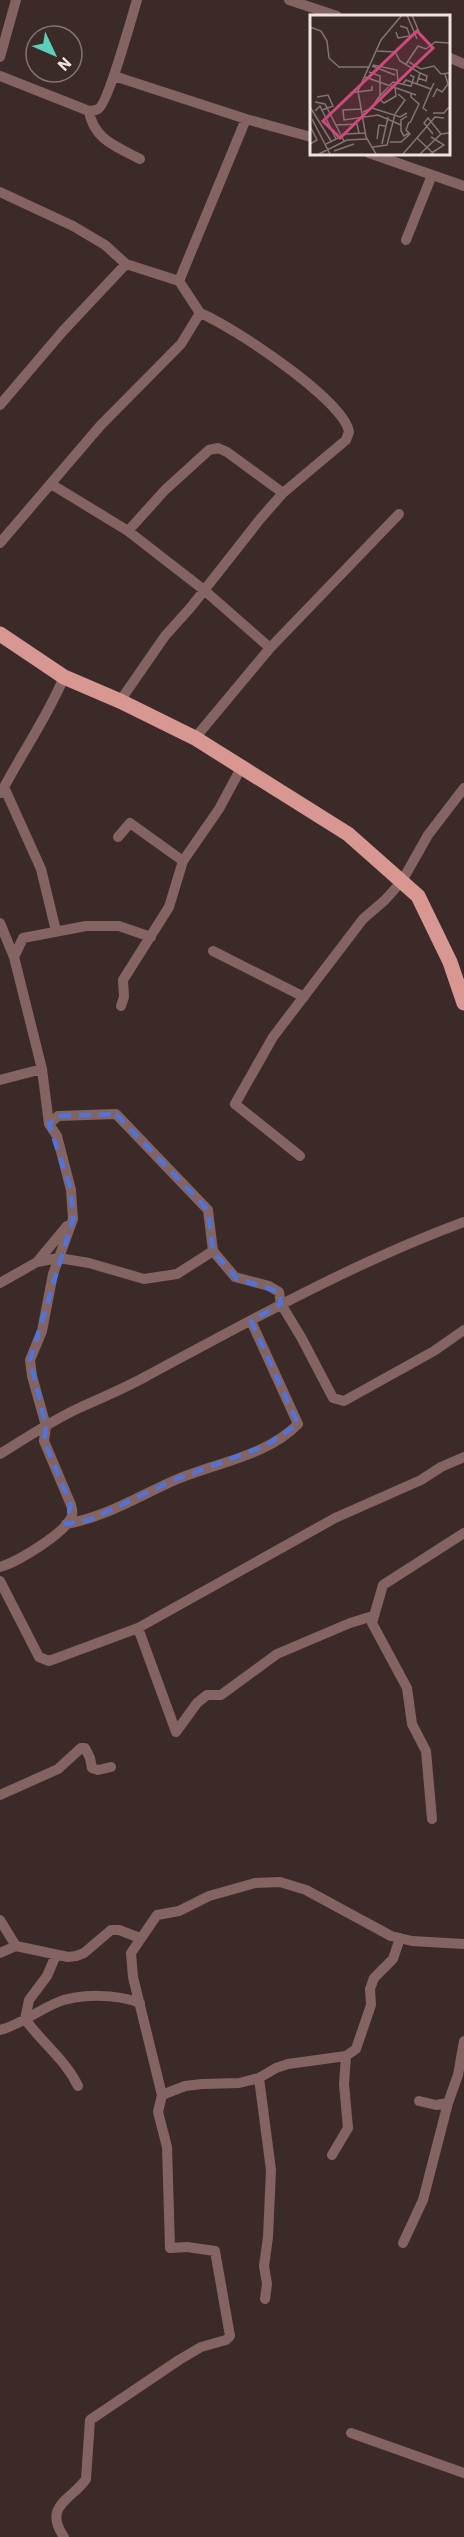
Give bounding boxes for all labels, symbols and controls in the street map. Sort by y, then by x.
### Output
inset map [310,15,449,154]
north arrow [24,24,84,84]
text: N [54,53,76,76]

